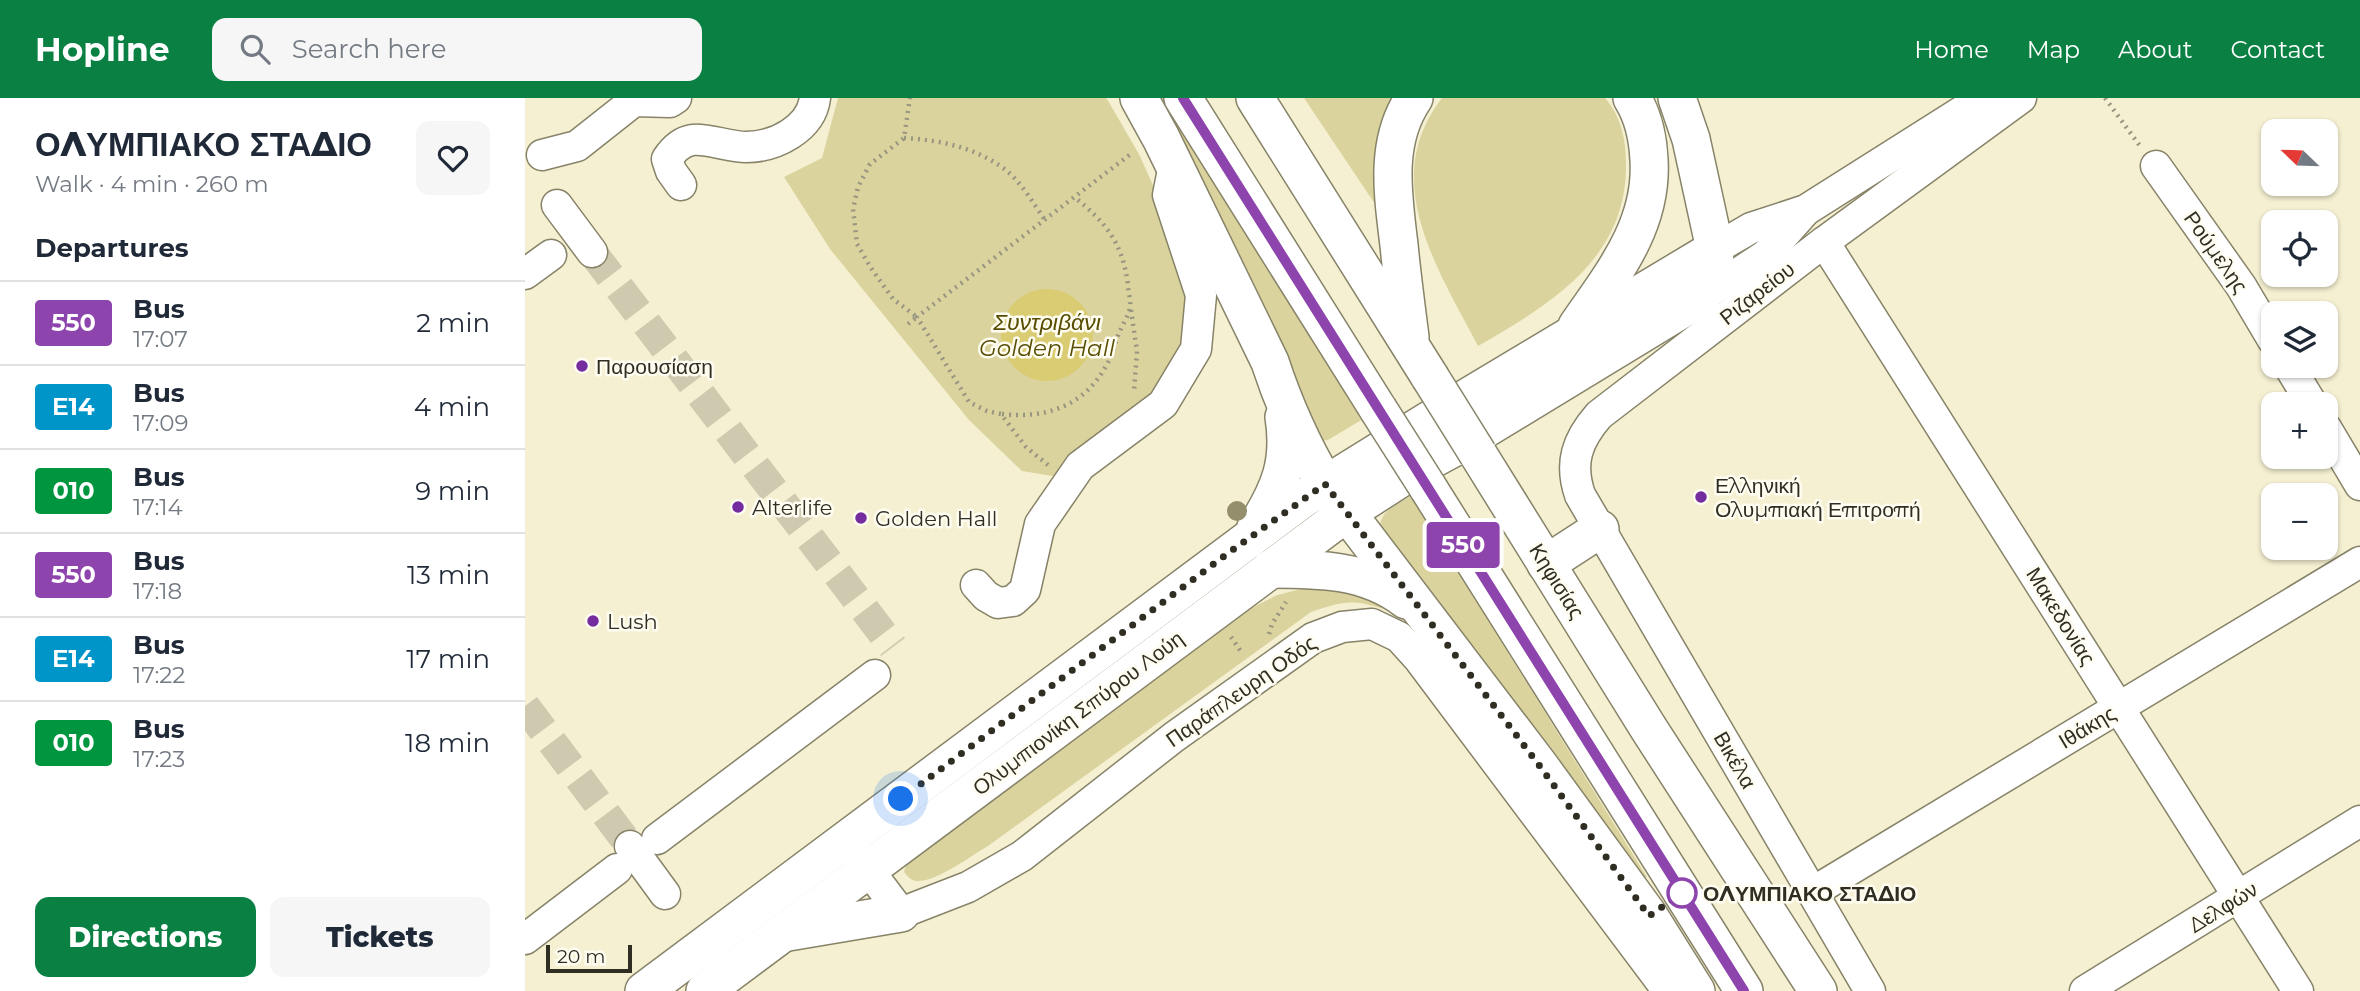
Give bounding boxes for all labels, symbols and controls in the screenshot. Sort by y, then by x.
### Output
search box [212,18,702,81]
text: Hopline [35,29,170,69]
icon: search [236,30,274,68]
text: Search here [292,33,446,65]
text: Home [1914,35,1989,64]
text: Map [2027,35,2080,64]
text: About [2118,35,2192,64]
text: Contact [2230,35,2325,64]
north arrow [2261,119,2338,196]
map controls [2261,119,2338,560]
button: heart [416,121,490,195]
text: ΟΛΥΜΠΙΑΚΟ ΣΤΑΔΙΟ [35,124,372,164]
text: Walk · 4 min · 260 m [35,170,269,198]
street label: Ρούμελης [2179,206,2253,298]
button: locate [2261,210,2338,287]
text: Departures [35,232,189,264]
street label: Ριζαρείου [1715,256,1799,330]
text: Bus [133,293,185,325]
button: layers [2261,301,2338,378]
text: 2 min [416,307,490,339]
text: 550 [51,308,96,337]
water label: Συντριβάνι Golden Hall [979,308,1116,362]
text: 17:07 [133,325,188,353]
place label: Παρουσίαση [596,354,713,379]
marker: Παρουσίαση [574,358,590,374]
text: Bus [133,377,185,409]
text: 4 min [414,391,490,423]
text: Ε14 [53,392,94,421]
button: + [2261,392,2338,469]
text: 17:09 [133,409,189,437]
text: Bus [133,461,185,493]
place label: Ελληνική Ολυμπιακή Επιτροπή [1715,473,1921,522]
text: 9 min [415,475,490,507]
text: 010 [53,476,94,505]
button: − [2261,483,2338,560]
marker: Ελληνική Ολυμπιακή Επιτροπή [1693,489,1709,505]
text: 17:14 [133,493,183,521]
place label: Alterlife [752,495,833,520]
marker: Alterlife [730,499,746,515]
place label: Golden Hall [875,506,997,531]
marker: Golden Hall [853,510,869,526]
line badge: 550 [1423,522,1503,568]
text: 550 [1441,530,1485,559]
street label: Κηφισίας [1524,539,1590,623]
text: Bus [133,545,185,577]
text: 13 min [407,559,490,591]
text: 550 [51,560,96,589]
street label: Μακεδονίας [2021,563,2101,669]
text: 17:18 [133,577,182,605]
place label: Lush [607,609,658,634]
marker: Lush [585,613,601,629]
street label: Ολυμπιονίκη Σπύρου Λούη [968,626,1188,800]
text: Bus [133,629,185,661]
street label: Παράπλευρη Οδός [1161,630,1321,752]
text: 17 min [406,643,490,675]
text: Ε14 [53,644,94,673]
text: 17:22 [133,661,185,689]
street label: Ιθάκης [2054,700,2120,754]
text: Bus [133,713,185,745]
text: 18 min [405,727,490,759]
street label: Βικέλα [1709,727,1761,793]
text: 010 [53,728,94,757]
text: 17:23 [133,745,185,773]
your location [883,781,918,816]
street label: Δελφών [2184,876,2262,938]
marker: ΟΛΥΜΠΙΑΚΟ ΣΤΑΔΙΟ [1667,878,1697,908]
place label: ΟΛΥΜΠΙΑΚΟ ΣΤΑΔΙΟ [1703,881,1916,906]
button: Directions [35,897,256,977]
button: Tickets [270,897,490,977]
scale bar [546,942,632,974]
text: 20 m [557,945,605,968]

